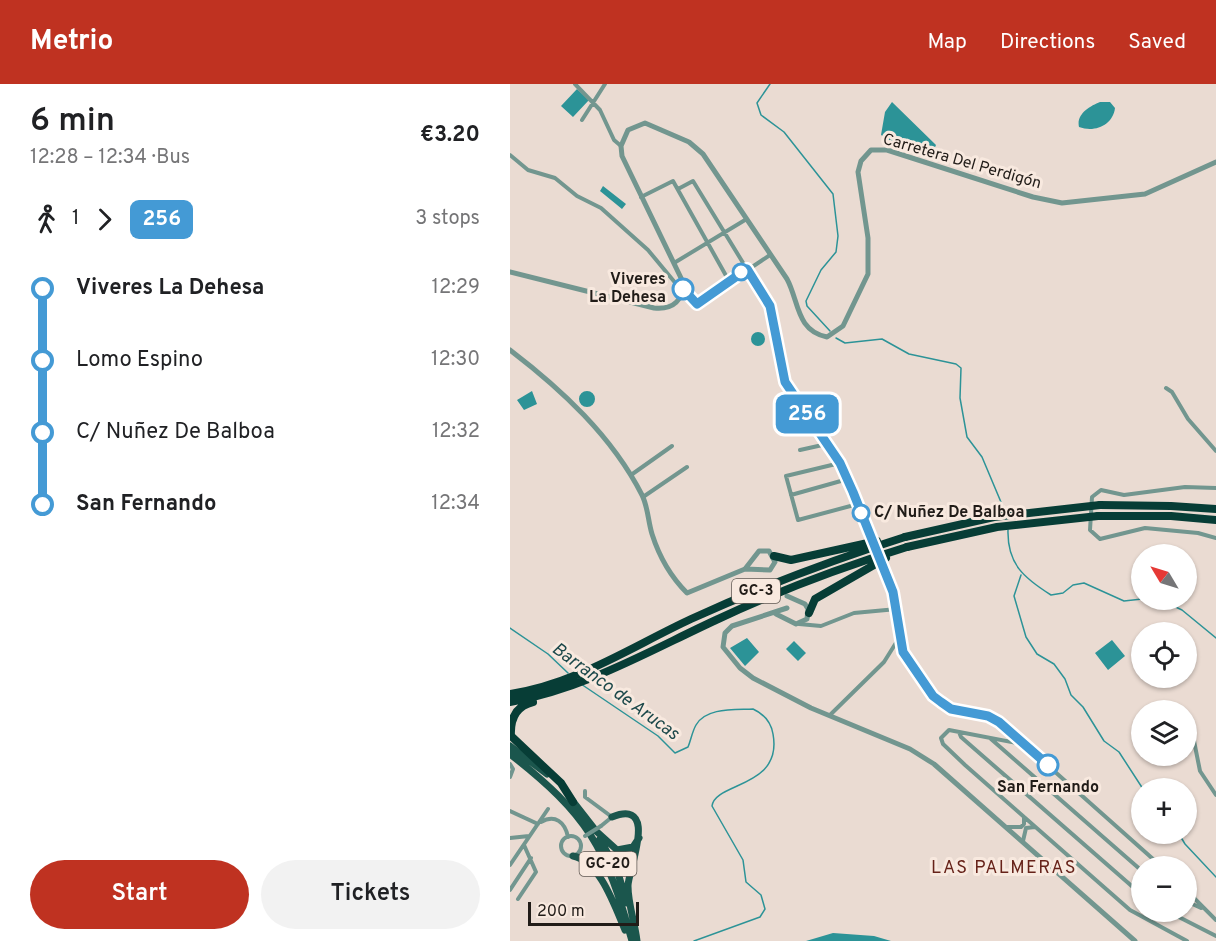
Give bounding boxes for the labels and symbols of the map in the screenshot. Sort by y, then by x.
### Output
street label: Carretera Del Perdigón [880,130,1044,194]
unlabelled marker [732,263,750,281]
place label: Viveres La Dehesa [589,270,666,308]
marker: Viveres La Dehesa [672,278,694,300]
line badge: 256 [772,394,842,434]
place label: C/ Nuñez De Balboa [874,503,1024,523]
marker: C/ Nuñez De Balboa [852,504,870,522]
north arrow [1131,544,1197,610]
road number: GC-3 [732,579,780,603]
water label: Barranco de Arucas [547,638,684,746]
marker: San Fernando [1037,754,1059,776]
place label: San Fernando [997,778,1099,798]
road number: GC-20 [580,852,636,876]
district label: LAS PALMERAS [931,857,1077,880]
scale bar [528,899,639,926]

